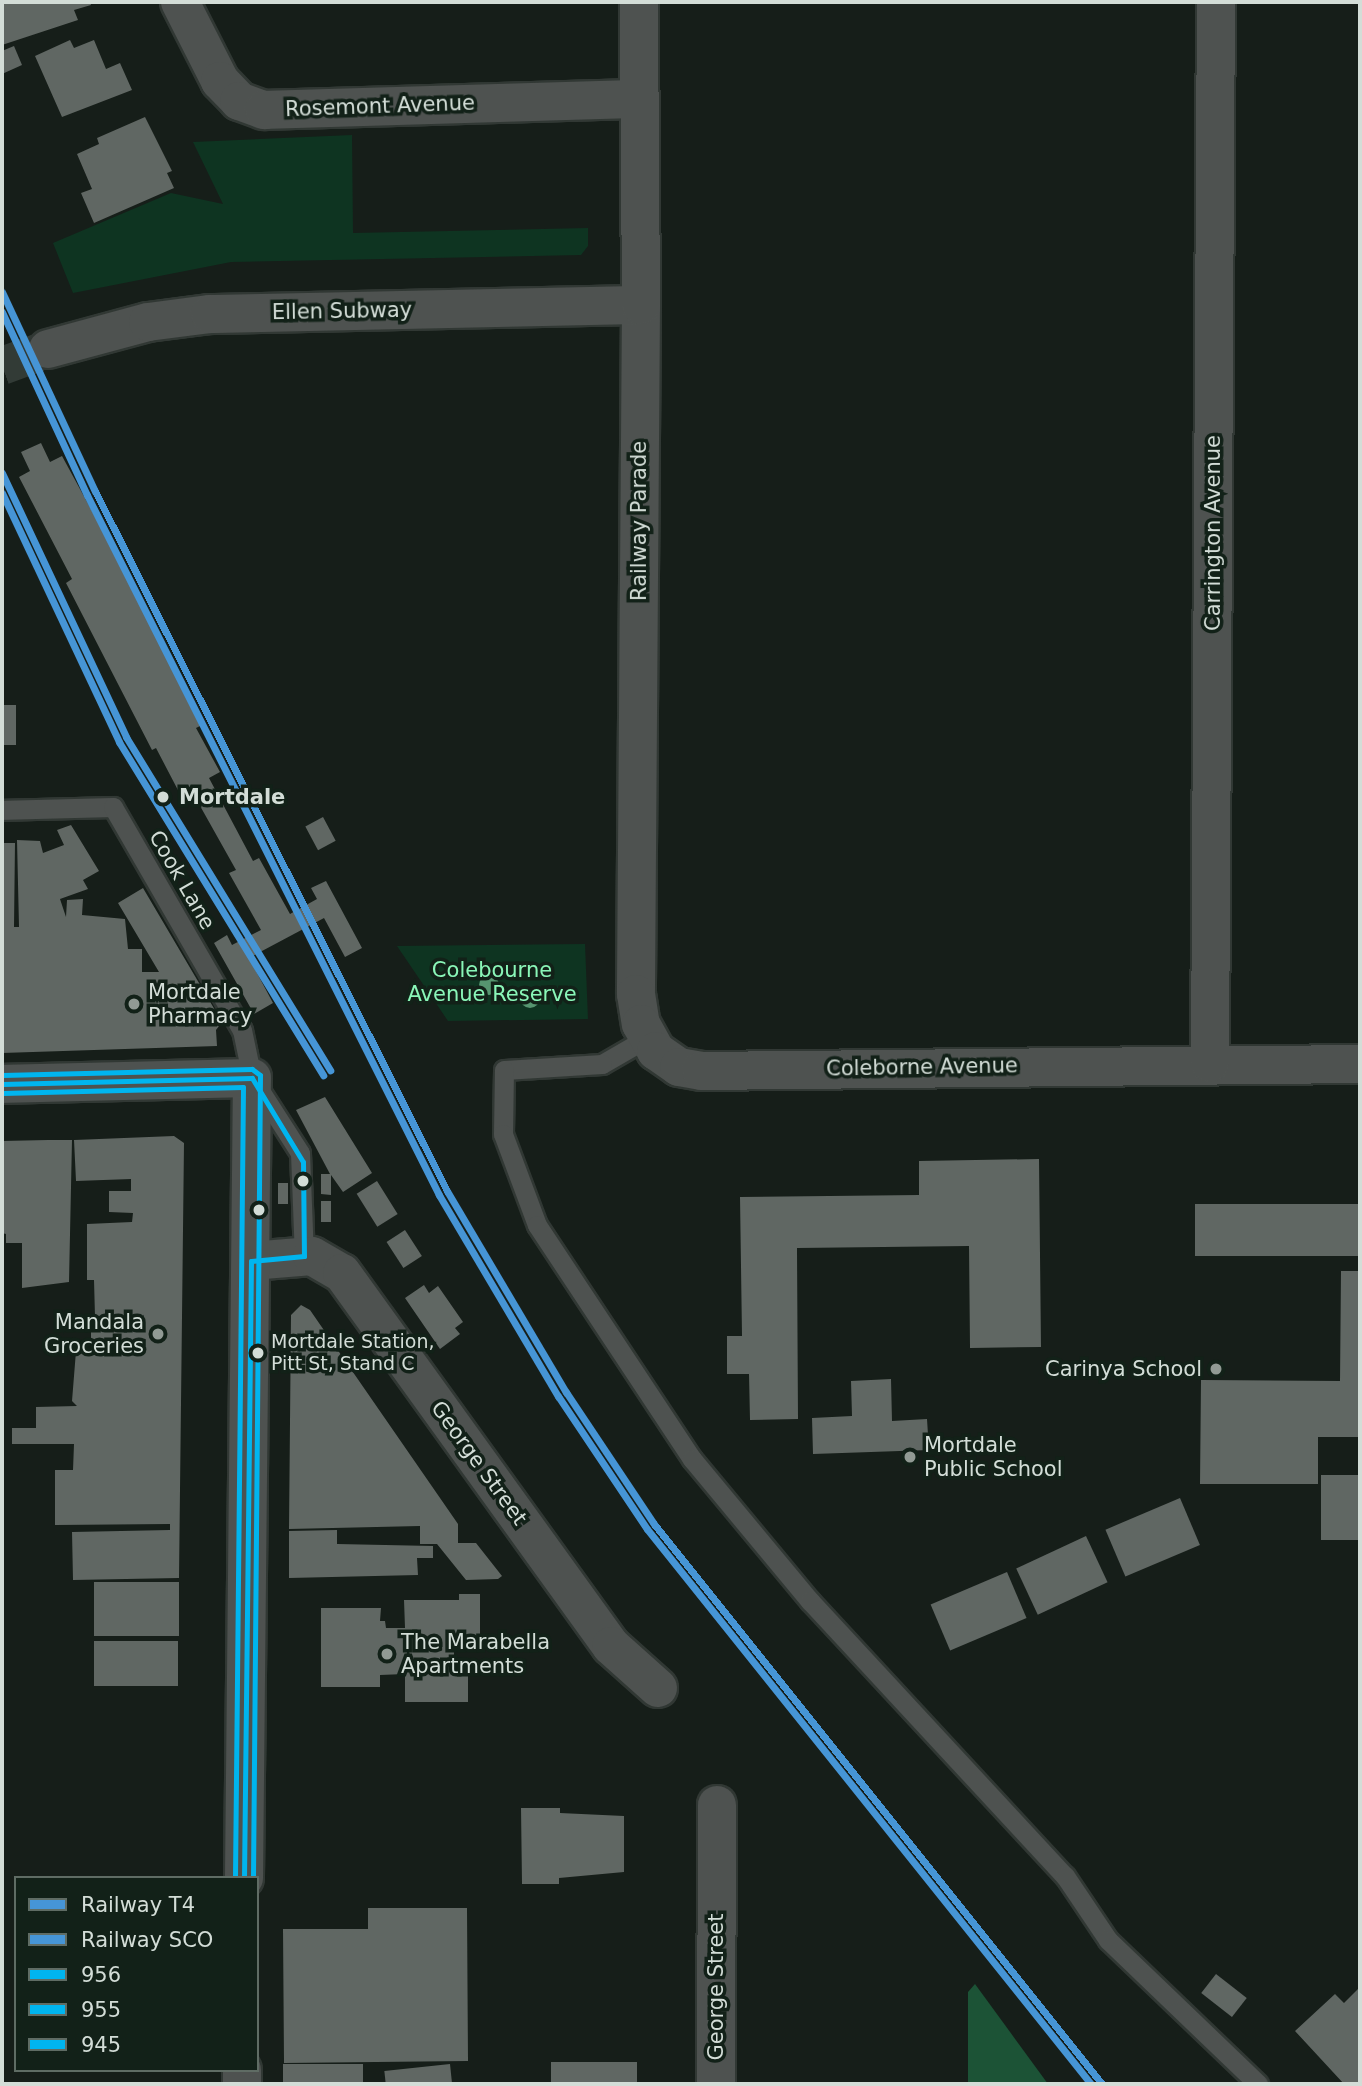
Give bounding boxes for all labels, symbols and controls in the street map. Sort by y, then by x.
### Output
street label: Rosemont Avenue [285,90,475,122]
street label: Ellen Subway [272,297,412,325]
street label: Carrington Avenue [1200,435,1226,631]
street label: Railway Parade [626,441,652,601]
place label: Mortdale [179,784,285,810]
marker: Mortdale [153,787,173,807]
street label: Cook Lane [144,826,220,934]
park label: Colebourne Avenue Reserve [407,957,577,1007]
place label: Mortdale Pharmacy [148,979,252,1029]
marker: Mortdale Pharmacy [126,996,142,1012]
street label: Coleborne Avenue [826,1053,1018,1081]
unlabelled marker [296,1174,310,1188]
unlabelled marker [252,1203,266,1217]
place label: Mandala Groceries [44,1309,144,1359]
marker: Mandala Groceries [150,1326,166,1342]
place label: Mortdale Station, Pitt St, Stand C [271,1331,435,1375]
marker: Mortdale Station, Pitt St, Stand C [251,1346,265,1360]
place label: Carinya School [1045,1356,1202,1382]
marker: Carinya School [1208,1361,1224,1377]
street label: George Street [426,1396,532,1530]
place label: Mortdale Public School [924,1432,1063,1482]
marker: Mortdale Public School [902,1449,918,1465]
place label: The Marabella Apartments [401,1629,550,1679]
marker: The Marabella Apartments [379,1646,395,1662]
legend [14,1876,259,2072]
text: Railway T4 [81,1893,195,1917]
street label: George Street [703,1913,729,2061]
text: Railway SCO [81,1928,213,1952]
text: 956 [81,1963,121,1987]
text: 955 [81,1998,121,2022]
text: 945 [81,2033,121,2057]

